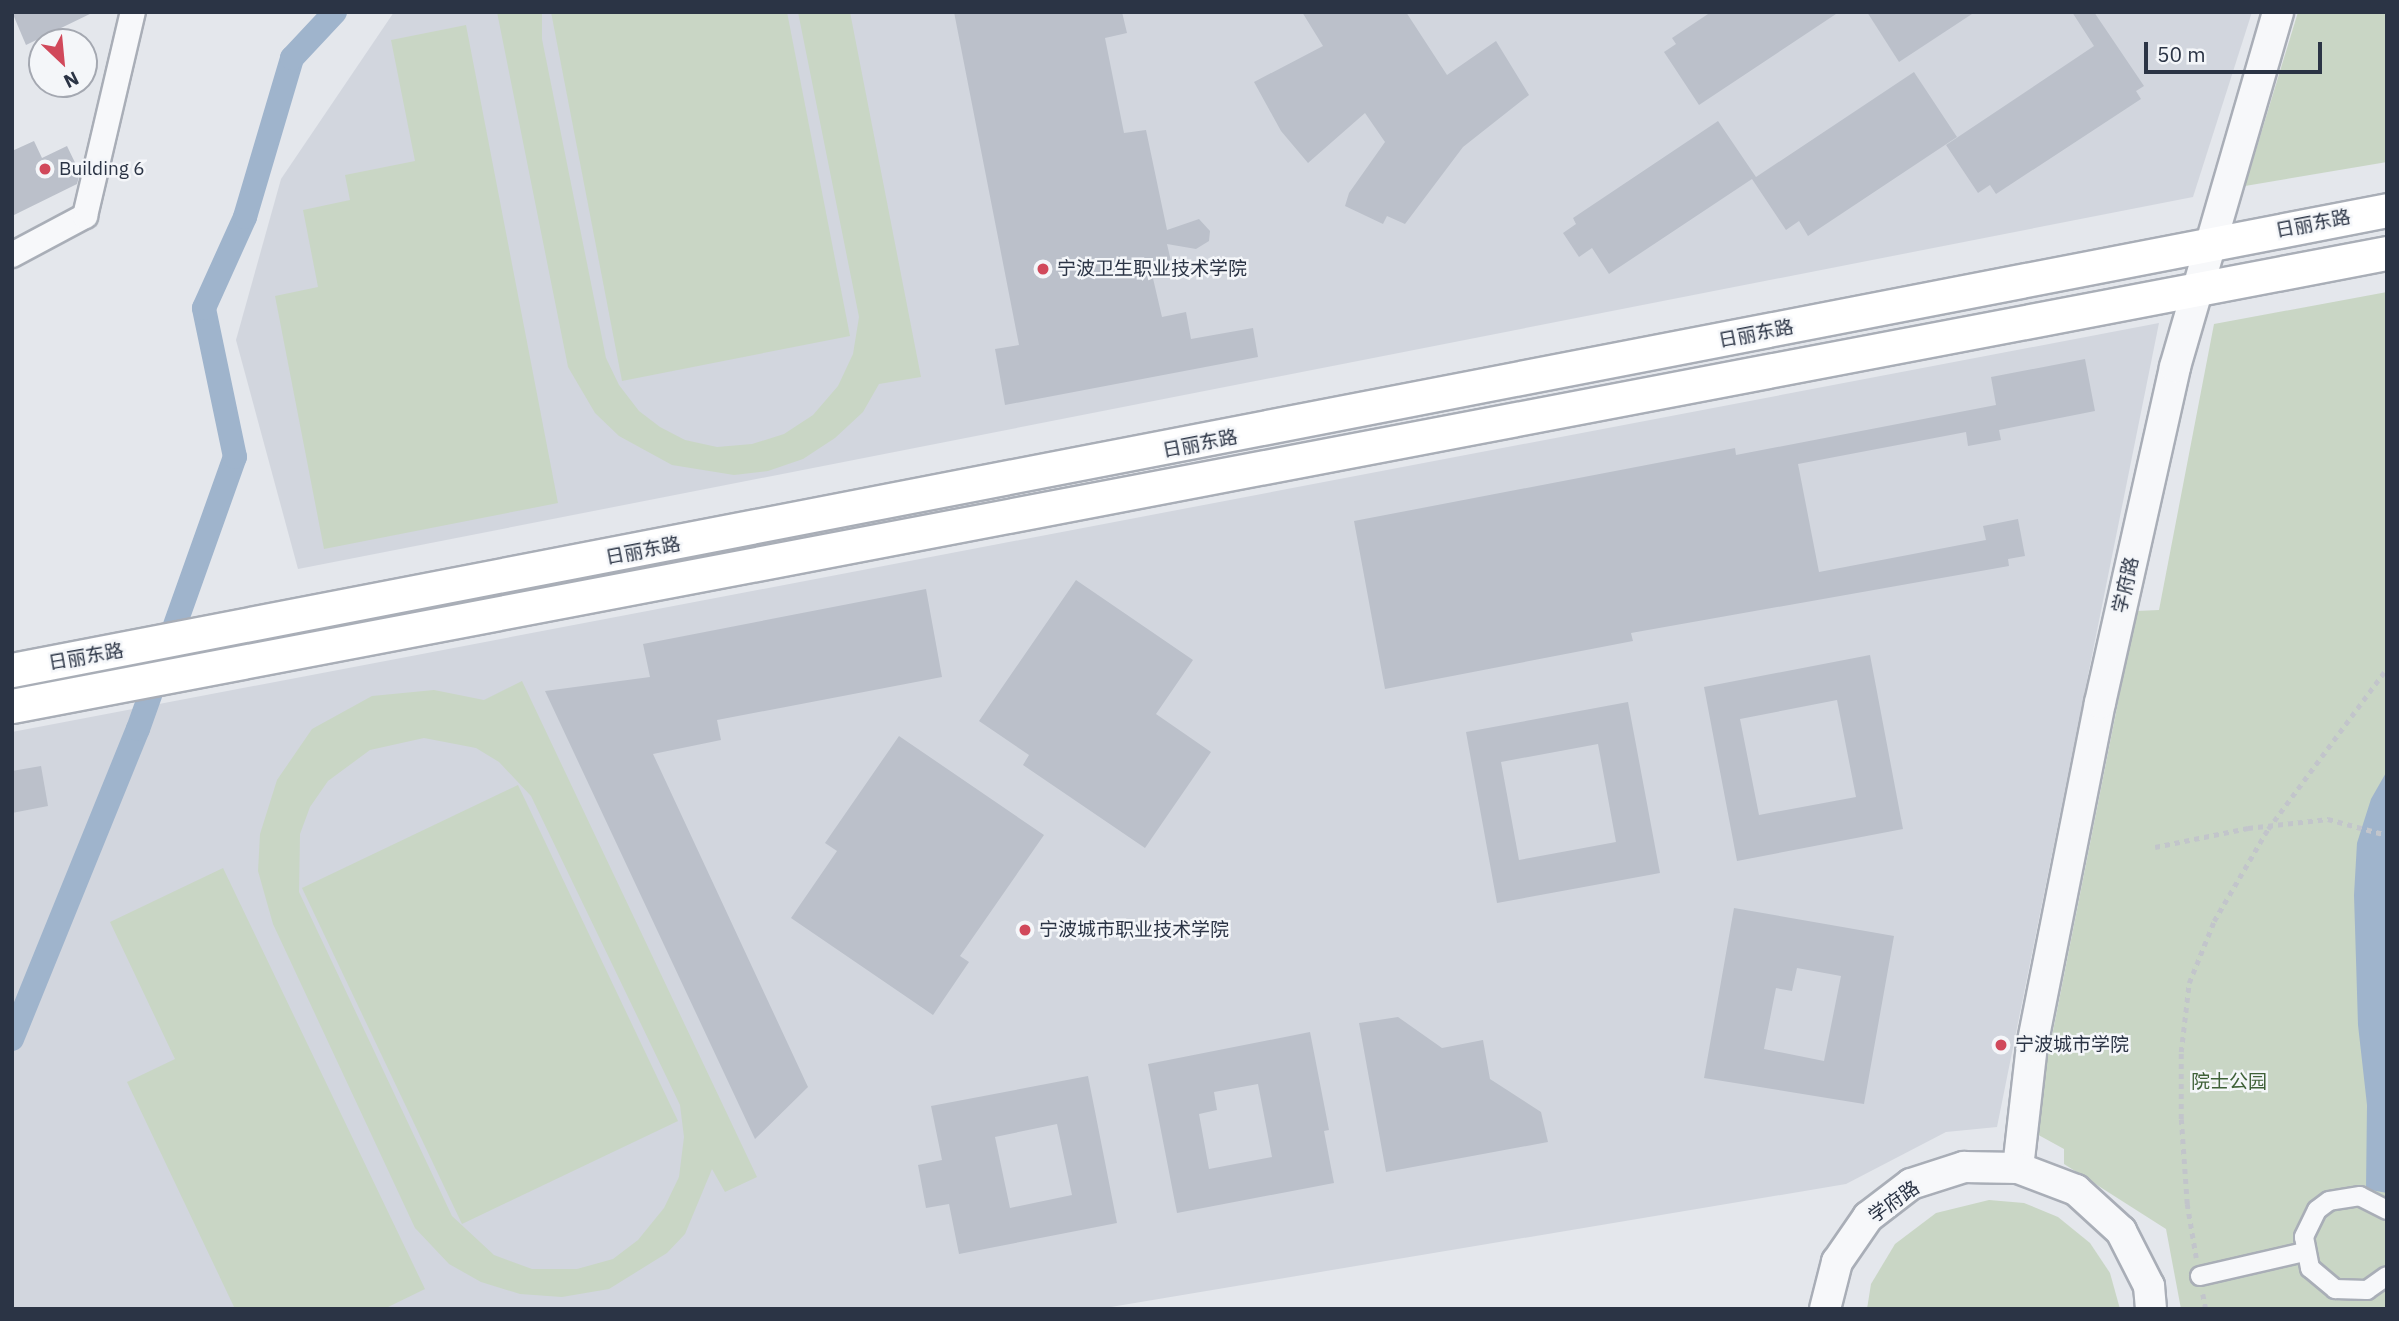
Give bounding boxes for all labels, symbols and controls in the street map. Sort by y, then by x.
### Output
north arrow [28,28,98,98]
scale bar [2147,28,2326,72]
text: 50 m [2157,40,2206,68]
text: N [60,66,83,94]
place label: Building 6 [59,158,145,180]
marker: Building 6 [37,161,53,177]
street label: 日丽东路 [2274,206,2352,242]
place label: 宁波卫生职业技术学院 [1057,258,1247,280]
marker: 宁波卫生职业技术学院 [1035,261,1051,277]
street label: 日丽东路 [1717,316,1795,352]
street label: 日丽东路 [1161,426,1239,462]
street label: 日丽东路 [604,533,682,569]
street label: 学府路 [2108,555,2144,615]
street label: 日丽东路 [47,639,125,675]
place label: 宁波城市职业技术学院 [1039,919,1229,941]
marker: 宁波城市职业技术学院 [1017,922,1033,938]
place label: 宁波城市学院 [2015,1034,2129,1056]
marker: 宁波城市学院 [1993,1037,2009,1053]
park label: 院士公园 [2191,1071,2267,1093]
street label: 学府路 [1864,1176,1924,1228]

